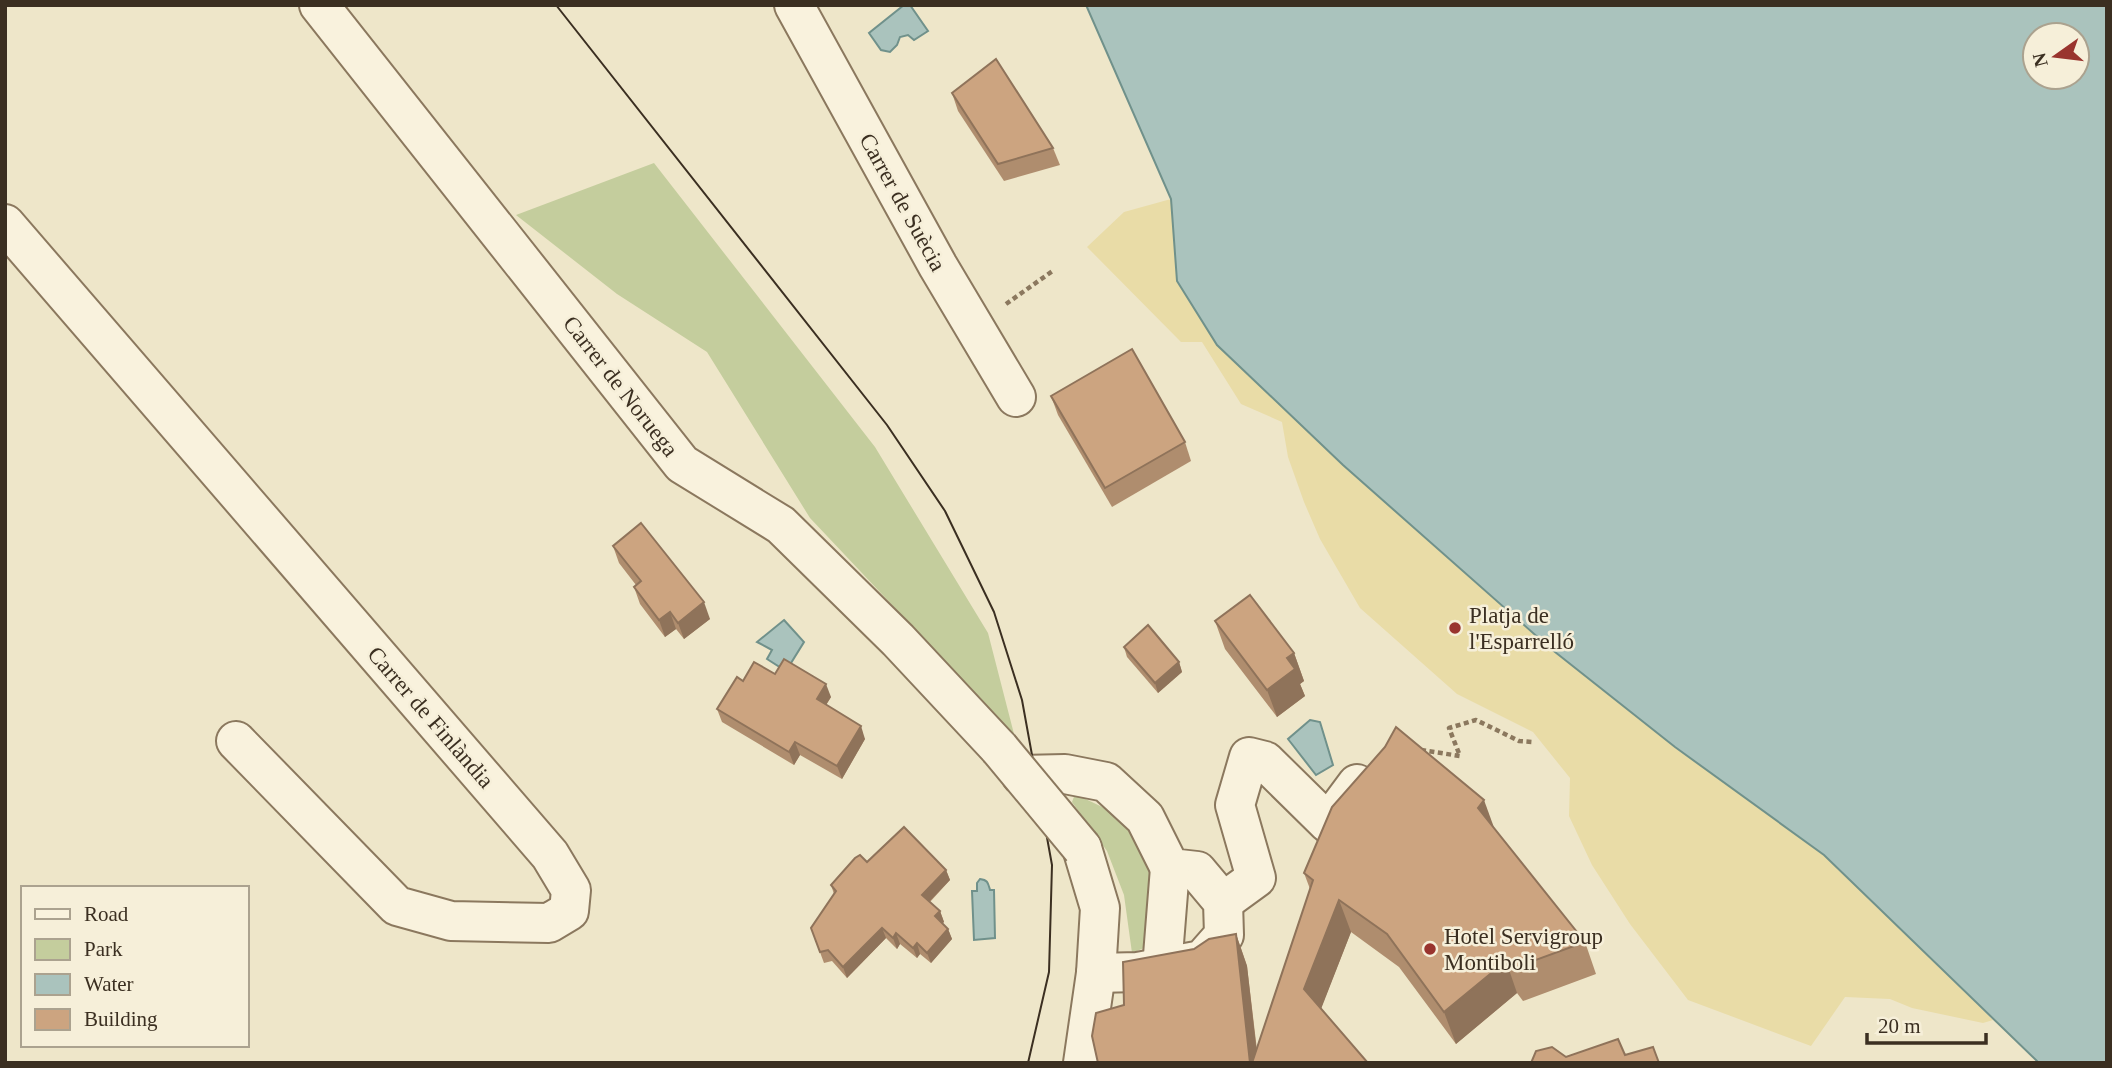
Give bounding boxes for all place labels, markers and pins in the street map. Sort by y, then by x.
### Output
place label: Platja de l'Esparrelló [1469,603,1574,654]
marker: Platja de l'Esparrelló [1447,620,1463,636]
place label: Hotel Servigroup Montiboli [1444,924,1603,975]
marker: Hotel Servigroup Montiboli [1422,941,1438,957]

